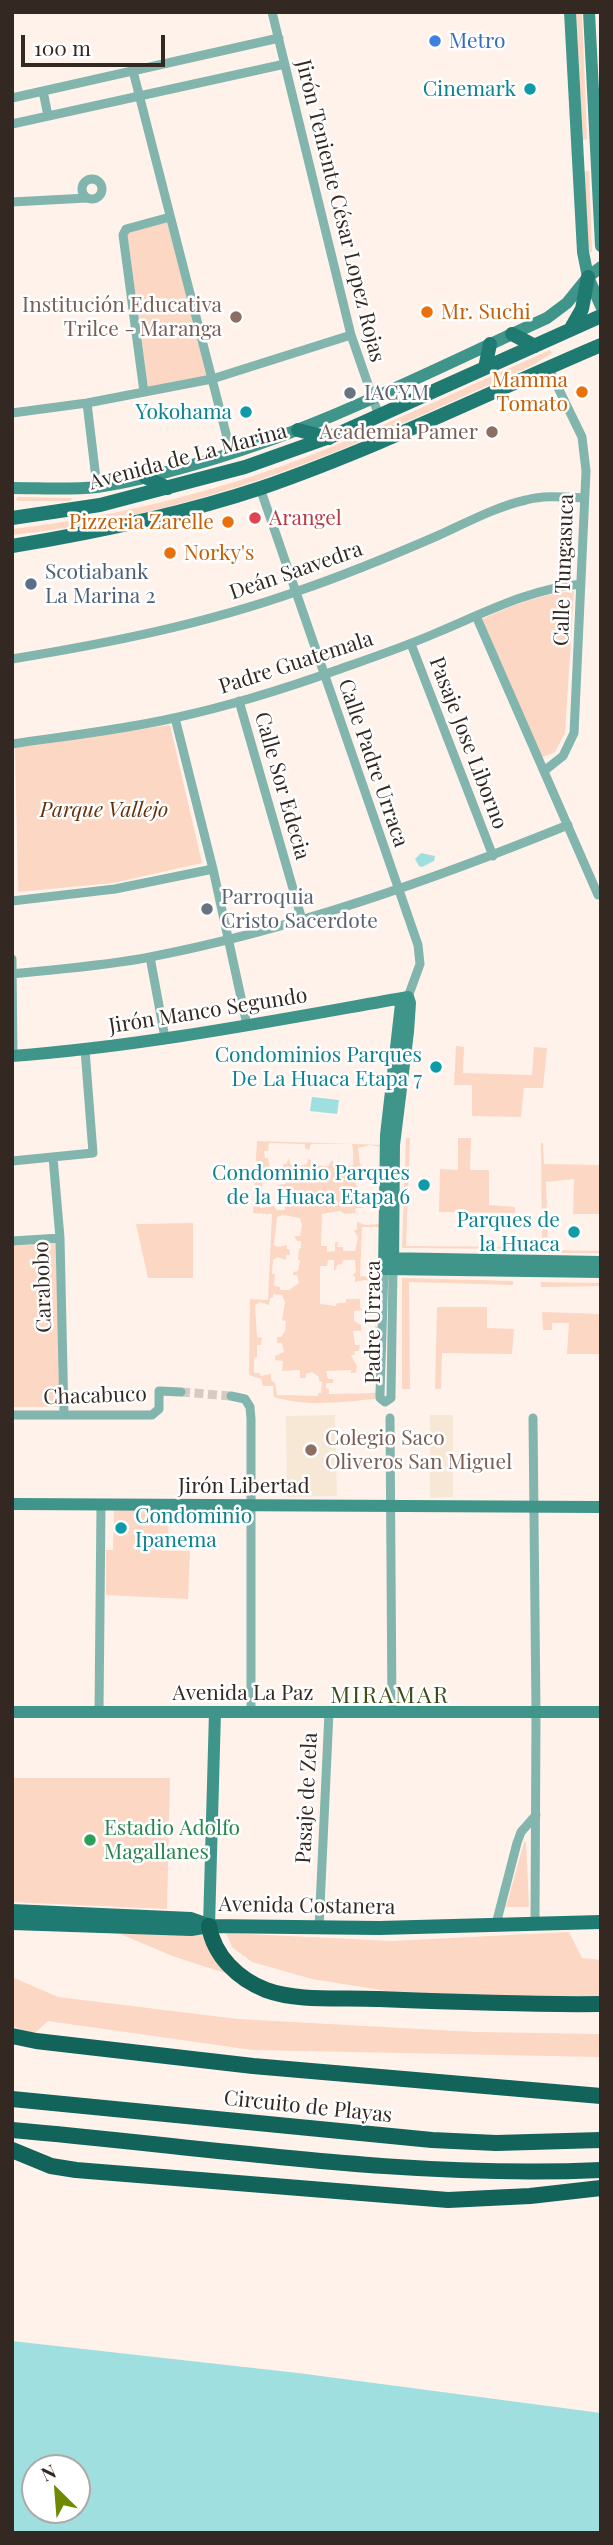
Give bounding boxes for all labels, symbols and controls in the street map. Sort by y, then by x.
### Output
scale bar [24,21,168,65]
place label: Metro [449,28,505,54]
text: 100 m [34,33,91,61]
marker: Metro [427,33,443,49]
street label: Jirón Teniente César Lopez Rojas [290,57,390,365]
place label: Cinemark [423,76,516,102]
marker: Cinemark [522,81,538,97]
place label: Institución Educativa Trilce - Maranga [22,292,222,342]
place label: Mr. Suchi [441,299,531,325]
marker: Mr. Suchi [419,304,435,320]
marker: Institución Educativa Trilce - Maranga [228,309,244,325]
place label: Mamma Tomato [492,367,568,417]
place label: IACYM [364,380,429,406]
marker: Mamma Tomato [574,384,590,400]
marker: IACYM [342,385,358,401]
place label: Yokohama [136,399,232,425]
marker: Yokohama [238,404,254,420]
street label: Avenida de La Marina [86,418,290,496]
place label: Academia Pamer [320,419,478,445]
marker: Academia Pamer [484,424,500,440]
street label: Calle Tungasuca [549,493,579,647]
place label: Arangel [269,505,342,531]
place label: Pizzeria Zarelle [69,509,214,535]
marker: Arangel [247,510,263,526]
marker: Pizzeria Zarelle [220,514,236,530]
street label: Deán Saavedra [226,536,366,606]
place label: Norky's [184,540,254,566]
marker: Norky's [162,545,178,561]
place label: Scotiabank La Marina 2 [45,559,155,609]
marker: Scotiabank La Marina 2 [23,576,39,592]
street label: Padre Guatemala [216,626,376,700]
street label: Pasaje Jose Liborno [424,653,512,833]
street label: Calle Padre Urraca [332,676,414,850]
street label: Calle Sor Edecia [249,709,315,863]
park label: Parque Vallejo [40,797,168,823]
place label: Parroquia Cristo Sacerdote [221,884,378,934]
marker: Parroquia Cristo Sacerdote [199,901,215,917]
street label: Jirón Manco Segundo [107,983,309,1039]
place label: Condominios Parques De La Huaca Etapa 7 [215,1042,422,1092]
marker: Condominios Parques De La Huaca Etapa 7 [428,1059,444,1075]
place label: Condominio Parques de la Huaca Etapa 6 [212,1160,410,1210]
marker: Condominio Parques de la Huaca Etapa 6 [416,1177,432,1193]
place label: Parques de la Huaca [456,1207,560,1257]
marker: Parques de la Huaca [566,1224,582,1240]
street label: Carabobo [29,1241,57,1333]
street label: Padre Urraca [360,1260,386,1384]
street label: Chacabuco [43,1382,147,1410]
place label: Colegio Saco Oliveros San Miguel [325,1425,512,1475]
marker: Colegio Saco Oliveros San Miguel [303,1442,319,1458]
street label: Jirón Libertad [178,1473,310,1499]
place label: Condominio Ipanema [135,1503,252,1553]
marker: Condominio Ipanema [113,1520,129,1536]
street label: Avenida La Paz [172,1680,314,1706]
district label: MIRAMAR [331,1682,449,1710]
street label: Pasaje de Zela [291,1732,323,1864]
place label: Estadio Adolfo Magallanes [104,1815,240,1865]
marker: Estadio Adolfo Magallanes [82,1832,98,1848]
street label: Avenida Costanera [218,1892,396,1920]
street label: Circuito de Playas [223,2086,393,2128]
north arrow [21,2454,91,2524]
text: N [36,2457,60,2486]

